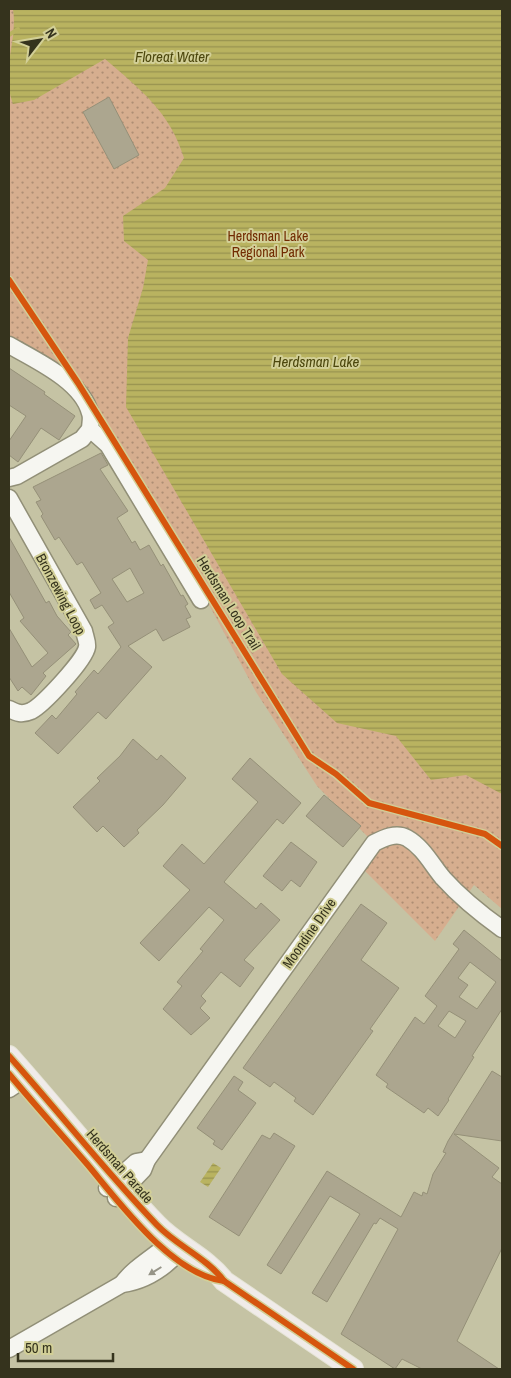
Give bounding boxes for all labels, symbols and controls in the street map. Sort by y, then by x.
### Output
north arrow [15,15,65,65]
text: N [41,25,61,41]
water label: Floreat Water [135,46,210,67]
park label: Herdsman Lake Regional Park [227,227,309,261]
water label: Herdsman Lake [273,351,360,372]
street label: Bronzewing Loop [32,550,90,638]
street label: Herdsman Loop Trail [193,553,265,653]
street label: Moondine Drive [278,894,340,972]
street label: Herdsman Parade [83,1125,157,1207]
one-way arrow [149,1266,162,1276]
scale bar [18,1330,112,1362]
text: 50 m [25,1337,52,1358]

